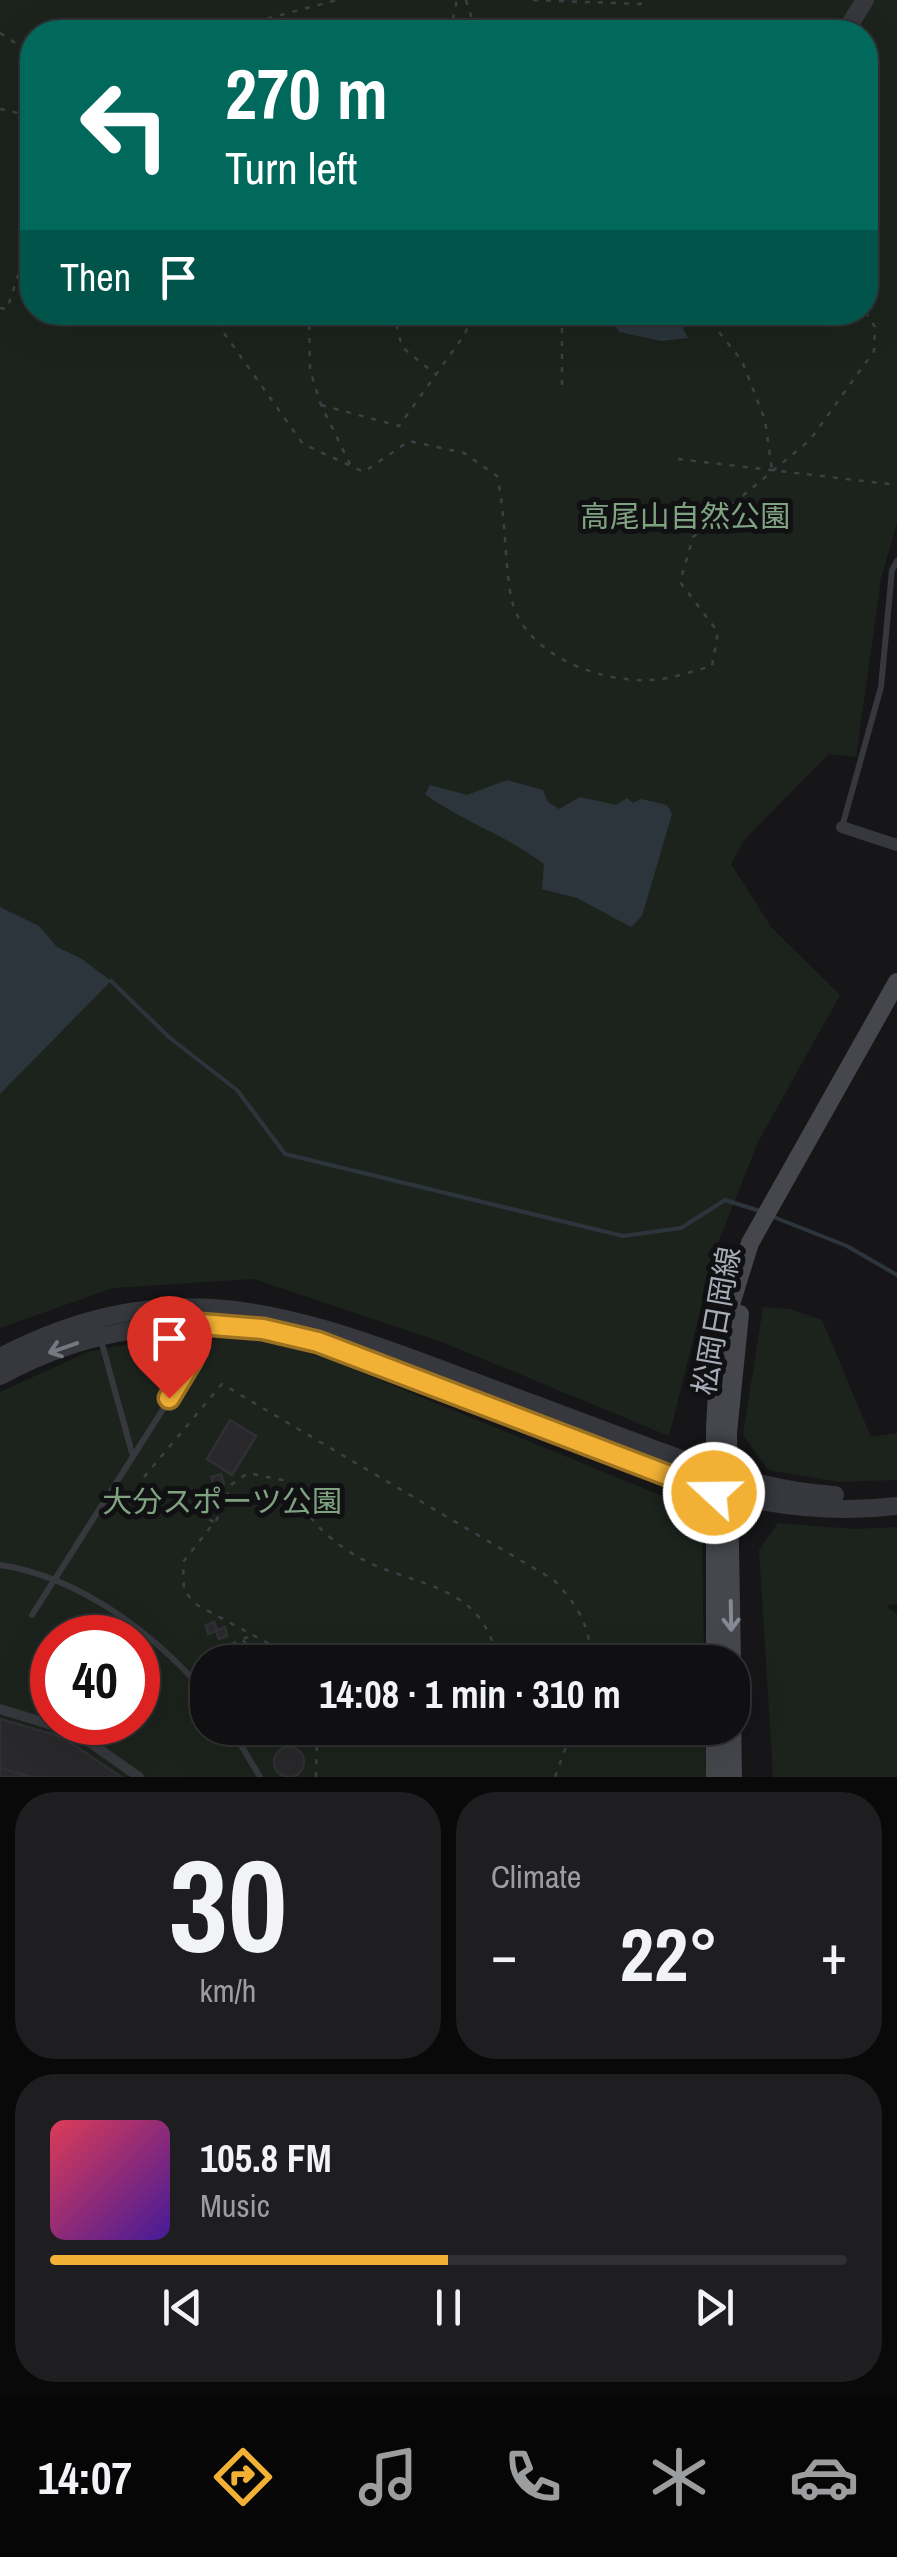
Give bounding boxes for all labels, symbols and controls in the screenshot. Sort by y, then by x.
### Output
text: 270 m [225,47,388,141]
icon: left [60,60,190,190]
text: Turn left [225,137,357,198]
icon: arrive [151,250,206,305]
text: Then [60,252,131,303]
park label: 高尾山自然公園 [580,496,790,536]
street label: 松岡日岡線 [683,1243,749,1398]
pin [127,1296,212,1399]
icon: arrive [142,1311,197,1366]
one-way arrow [49,1340,80,1358]
position arrow [662,1441,766,1545]
park label: 大分スポーツ公園 [102,1481,342,1521]
one-way arrow [722,1598,740,1631]
speed limit sign: 40 [30,1615,160,1745]
text: 14:08 · 1 min · 310 m [319,1669,621,1720]
text: 30 [169,1816,287,1992]
text: Climate [491,1855,581,1898]
text: 22° [620,1903,718,2004]
text: − [491,1917,517,1991]
text: + [821,1917,847,1991]
text: km/h [200,1969,256,2012]
text: 105.8 FM [200,2133,332,2184]
text: Music [200,2184,270,2227]
icon: previous [155,2280,210,2335]
icon: pause [421,2280,476,2335]
icon: next [687,2280,742,2335]
icon: directions [208,2442,278,2512]
icon: music [353,2442,423,2512]
icon: phone [498,2442,568,2512]
icon: climate [644,2442,714,2512]
icon: car [789,2442,859,2512]
text: 14:07 [38,2447,132,2508]

